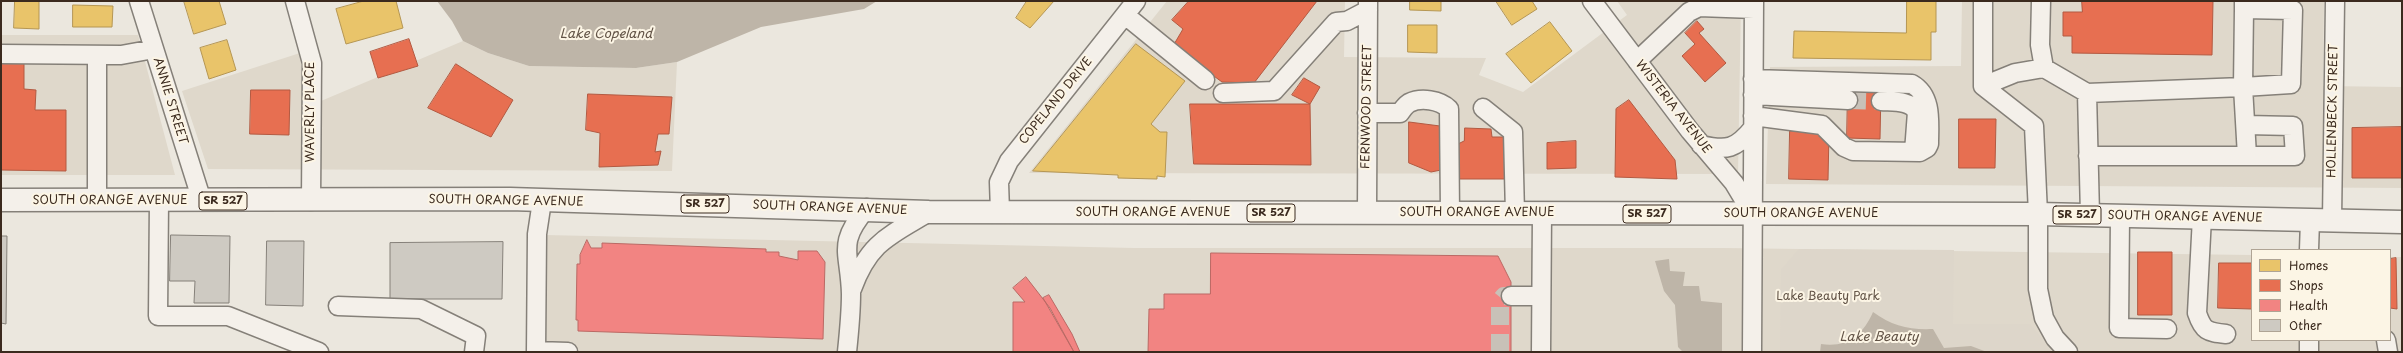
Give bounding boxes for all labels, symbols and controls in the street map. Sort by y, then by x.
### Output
water label: Lake Copeland [560,26,652,42]
street label: HOLLENBECK STREET [2325,44,2341,178]
street label: FERNWOOD STREET [1359,45,1375,169]
street label: COPELAND DRIVE [1016,54,1096,148]
street label: ANNIE STREET [150,56,190,146]
street label: WISTERIA AVENUE [1632,57,1714,157]
street label: WAVERLY PLACE [304,62,318,162]
road number: SR 527 [199,192,247,210]
street label: SOUTH ORANGE AVENUE [428,192,584,210]
street label: SOUTH ORANGE AVENUE [32,194,188,208]
road number: SR 527 [681,195,729,213]
street label: SOUTH ORANGE AVENUE [752,198,908,218]
road number: SR 527 [1247,204,1295,222]
road number: SR 527 [1623,205,1671,223]
street label: SOUTH ORANGE AVENUE [1075,206,1231,220]
street label: SOUTH ORANGE AVENUE [1399,206,1555,220]
road number: SR 527 [2053,206,2101,224]
street label: SOUTH ORANGE AVENUE [1723,207,1879,221]
street label: SOUTH ORANGE AVENUE [2107,208,2263,226]
legend [2251,249,2391,341]
text: Homes [2289,256,2328,274]
text: Shops [2289,276,2323,294]
park label: Lake Beauty Park [1776,290,1880,304]
text: Health [2289,296,2328,314]
text: Other [2289,316,2322,334]
water label: Lake Beauty [1839,329,1919,345]

